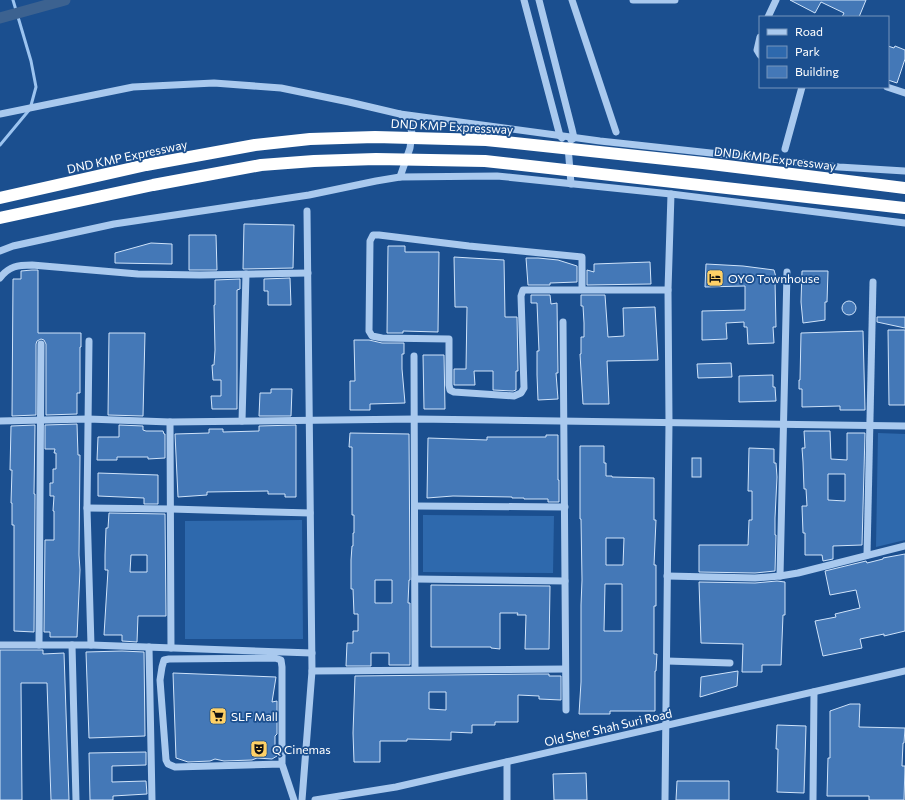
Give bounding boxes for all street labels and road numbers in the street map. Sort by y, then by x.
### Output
street label: DND KMP Expressway [390,116,514,136]
street label: DND KMP Expressway [66,136,188,176]
street label: DND KMP Expressway [713,144,837,172]
street label: Old Sher Shah Suri Road [543,705,673,749]

